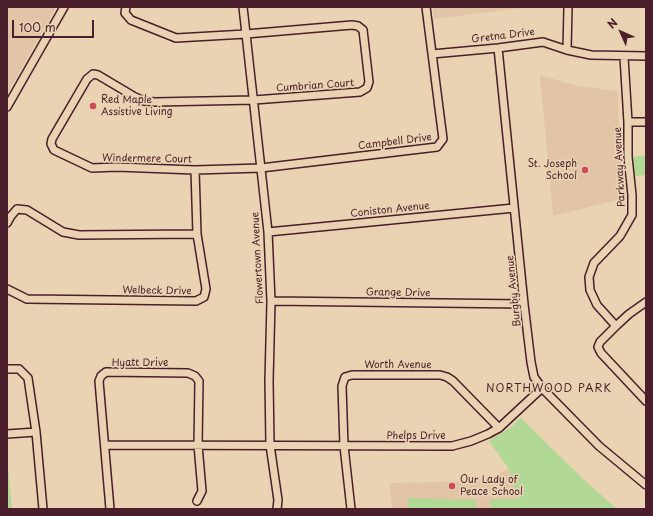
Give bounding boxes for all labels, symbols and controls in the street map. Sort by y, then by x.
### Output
scale bar [14,12,96,38]
north arrow [601,12,641,52]
text: N [603,14,621,32]
text: 100 m [19,18,56,36]
street label: Gretna Drive [471,26,535,46]
street label: Cumbrian Court [276,77,354,95]
place label: Red Maple Assistive Living [101,94,173,118]
marker: Red Maple Assistive Living [88,101,98,111]
street label: Parkway Avenue [612,127,628,207]
street label: Campbell Drive [357,132,433,152]
street label: Windermere Court [102,152,192,166]
place label: St. Joseph School [528,158,577,182]
marker: St. Joseph School [580,165,590,175]
street label: Coniston Avenue [350,200,430,220]
street label: Flowertown Avenue [250,212,266,304]
street label: Burgby Avenue [504,255,524,327]
street label: Welbeck Drive [122,284,192,298]
street label: Grange Drive [366,286,430,300]
street label: Hyatt Drive [112,357,168,369]
street label: Worth Avenue [364,359,432,371]
district label: NORTHWOOD PARK [486,382,612,396]
street label: Phelps Drive [386,430,446,442]
place label: Our Lady of Peace School [460,474,523,498]
marker: Our Lady of Peace School [447,481,457,491]

